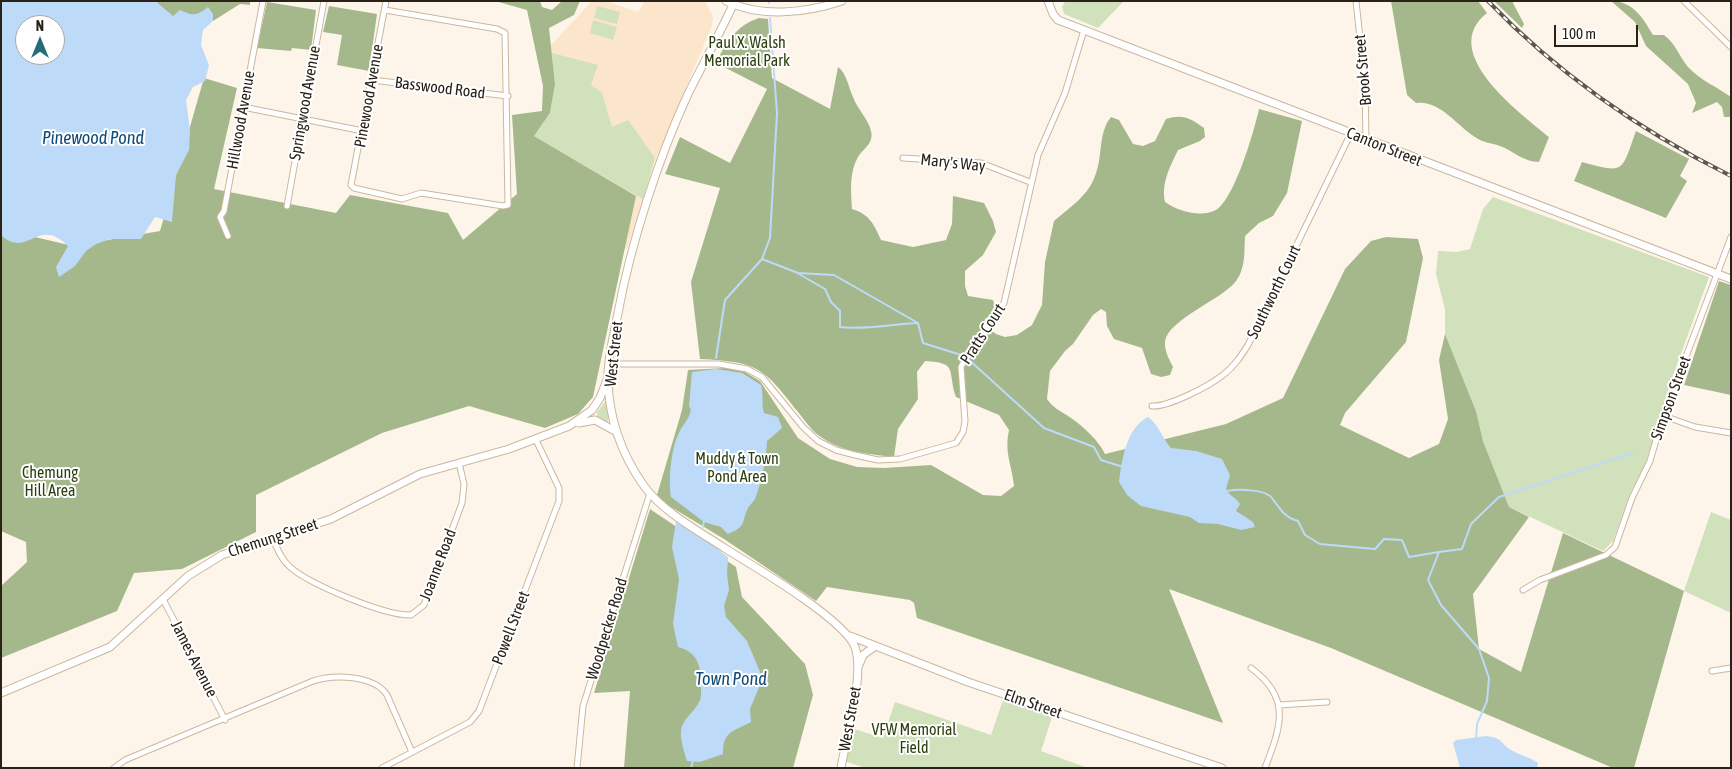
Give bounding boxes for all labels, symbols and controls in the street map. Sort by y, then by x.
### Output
north arrow [15,15,65,65]
scale bar [1557,15,1641,47]
text: N [36,18,44,34]
text: 100 m [1562,25,1596,42]
park label: Paul X. Walsh Memorial Park [704,33,790,71]
street label: Brook Street [1350,33,1376,107]
street label: Pinewood Avenue [350,43,388,149]
street label: Springwood Avenue [285,44,325,162]
street label: Hillwood Avenue [223,69,259,171]
street label: Basswood Road [394,73,486,103]
street label: Canton Street [1344,123,1424,171]
water label: Pinewood Pond [42,127,144,149]
street label: Mary's Way [920,150,986,176]
street label: Southworth Court [1243,242,1305,342]
street label: Pratts Court [956,300,1010,368]
street label: West Street [601,320,627,388]
street label: Simpson Street [1647,353,1695,443]
park label: Muddy & Town Pond Area [695,449,779,487]
park label: Chemung Hill Area [22,463,78,501]
street label: Chemung Street [226,514,320,562]
street label: Joanne Road [415,526,461,604]
street label: Woodpecker Road [582,576,632,682]
street label: Powell Street [488,588,534,668]
street label: James Avenue [166,617,222,701]
water label: Town Pond [695,668,767,690]
street label: West Street [835,685,865,753]
street label: Elm Street [1002,685,1064,723]
park label: VFW Memorial Field [871,720,957,758]

